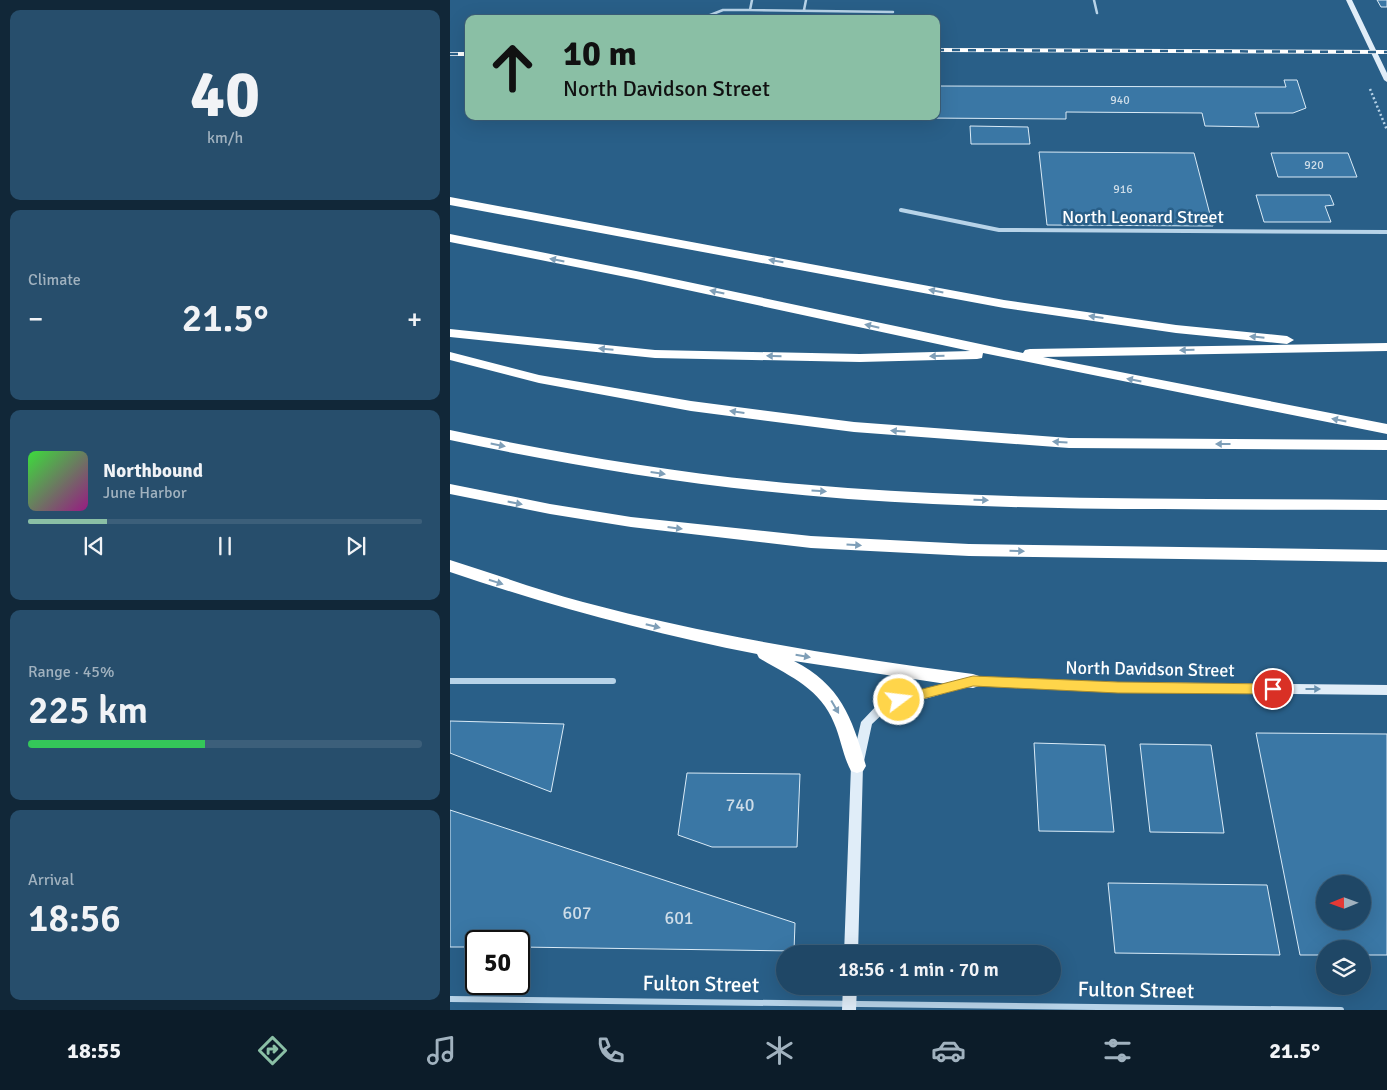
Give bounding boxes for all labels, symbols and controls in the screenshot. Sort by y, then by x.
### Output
text: 10 m [563,32,637,75]
icon: ahead [480,35,545,100]
text: 40 [190,55,260,135]
text: North Davidson Street [563,75,770,102]
house number: 940 [1110,93,1130,108]
text: km/h [207,128,243,148]
house number: 920 [1304,158,1324,173]
house number: 916 [1113,182,1133,197]
street label: North Leonard Street [1062,206,1224,228]
one-way arrow [549,255,565,263]
one-way arrow [767,256,783,264]
text: Climate [28,270,81,290]
one-way arrow [927,286,943,294]
one-way arrow [709,288,724,296]
text: 21.5° [182,295,268,342]
text: − [28,302,43,336]
text: + [407,302,422,336]
one-way arrow [1088,313,1104,321]
one-way arrow [863,321,879,329]
one-way arrow [1249,333,1265,341]
one-way arrow [598,345,614,353]
one-way arrow [1178,346,1194,354]
one-way arrow [766,352,782,360]
one-way arrow [928,352,944,360]
one-way arrow [1125,375,1141,383]
one-way arrow [728,408,744,416]
one-way arrow [1331,415,1347,423]
one-way arrow [890,426,906,434]
one-way arrow [1052,438,1068,446]
one-way arrow [1214,440,1230,448]
one-way arrow [490,441,505,449]
text: Northbound [103,459,203,483]
one-way arrow [650,469,666,477]
text: June Harbor [103,483,187,503]
one-way arrow [811,488,827,496]
one-way arrow [974,496,990,504]
one-way arrow [507,499,523,507]
one-way arrow [668,524,684,532]
icon: previous [80,532,108,560]
icon: pause [211,532,239,560]
icon: next [342,532,370,560]
one-way arrow [847,542,863,550]
one-way arrow [1009,547,1025,555]
one-way arrow [489,578,504,586]
one-way arrow [645,622,660,630]
one-way arrow [795,653,811,661]
street label: North Davidson Street [1065,657,1235,681]
text: Range · 45% [28,662,114,682]
pin [1252,668,1294,710]
position arrow [872,673,924,725]
icon: arrive [1259,675,1287,703]
one-way arrow [1305,685,1321,693]
text: 225 km [28,687,148,734]
one-way arrow [831,699,839,714]
house number: 740 [725,794,755,816]
text: Arrival [28,870,74,890]
north arrow [1316,875,1371,930]
map controls [1316,875,1371,995]
text: 18:56 [28,895,121,942]
house number: 607 [562,902,592,924]
house number: 601 [664,907,694,929]
speed limit sign: 50 [465,930,530,995]
button: layers [1316,940,1371,995]
text: 18:56 · 1 min · 70 m [838,958,999,982]
street label: Fulton Street [642,970,760,998]
street label: Fulton Street [1077,976,1195,1004]
icon: directions [255,1033,290,1068]
icon: music [424,1033,459,1068]
icon: phone [593,1033,628,1068]
icon: climate [762,1033,797,1068]
icon: car [931,1033,966,1068]
icon: filters [1100,1033,1135,1068]
text: 18:55 [67,1037,121,1064]
text: 21.5° [1269,1037,1320,1064]

